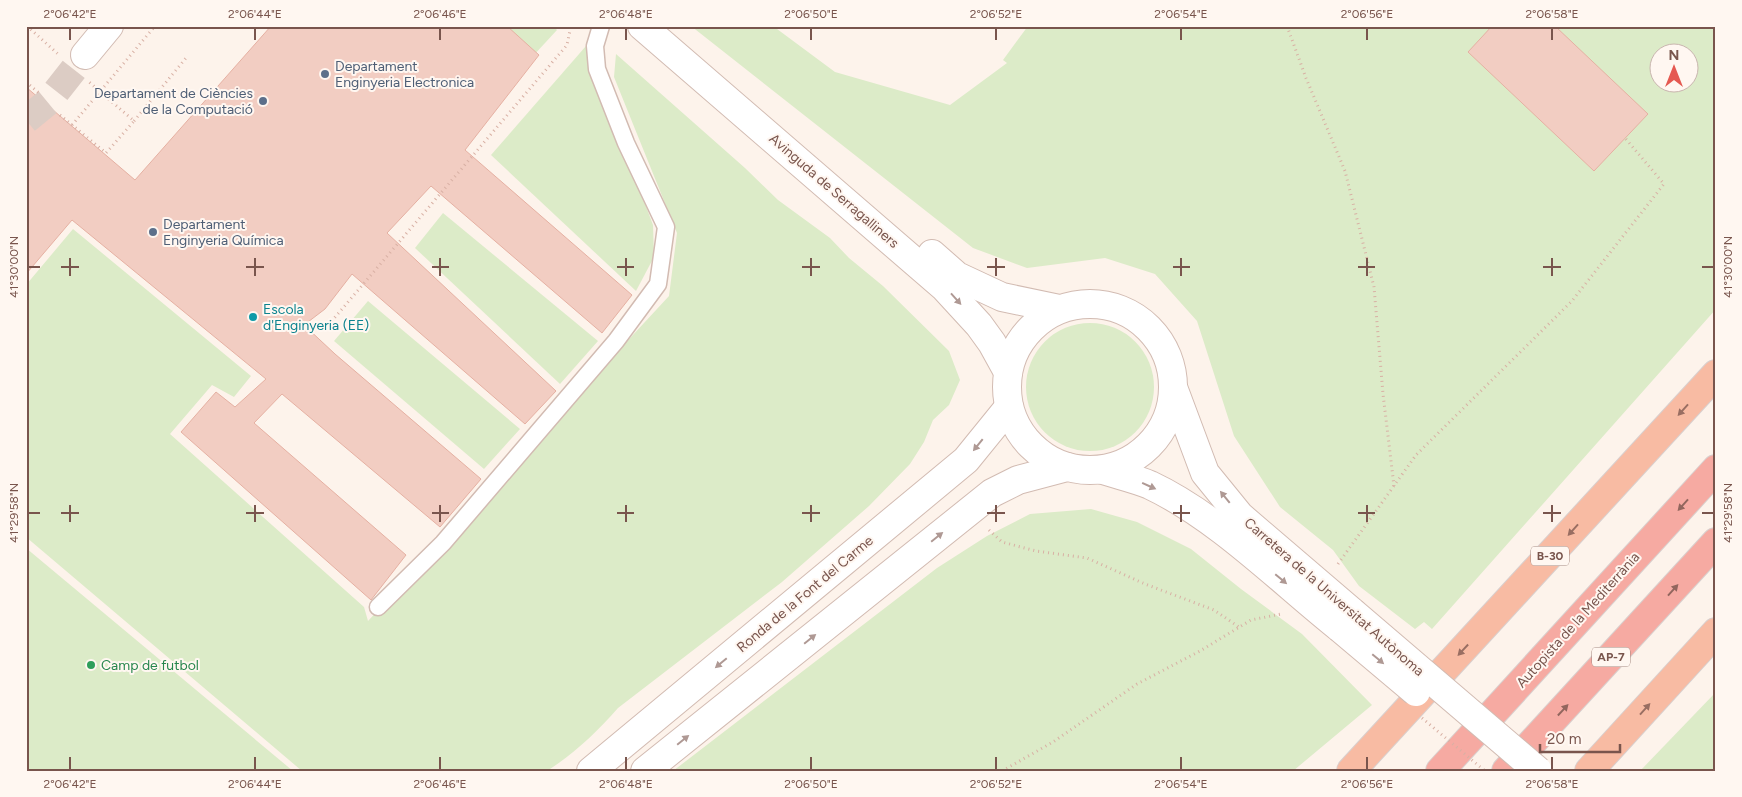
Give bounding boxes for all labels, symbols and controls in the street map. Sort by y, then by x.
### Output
text: 2°06'42"E [43,7,97,21]
text: 2°06'44"E [228,7,282,21]
text: 2°06'46"E [413,7,467,21]
text: 2°06'48"E [599,7,653,21]
text: 2°06'50"E [784,7,838,21]
text: 2°06'52"E [970,7,1022,21]
text: 2°06'54"E [1154,7,1208,21]
text: 2°06'56"E [1341,7,1393,21]
text: 2°06'58"E [1525,7,1579,21]
north arrow [1650,42,1700,92]
text: N [1669,47,1679,64]
place label: Departament Enginyeria Electronica [335,58,474,91]
marker: Departament Enginyeria Electronica [319,68,331,80]
place label: Departament de Ciències de la Computació [94,85,253,118]
marker: Departament de Ciències de la Computació [257,95,269,107]
street label: Avinguda de Serragalliners [766,130,902,252]
place label: Departament Enginyeria Química [163,216,284,249]
marker: Departament Enginyeria Química [147,226,159,238]
text: 41°30'00"N [7,236,21,298]
text: 41°30'00"N [1721,236,1735,298]
one-way arrow [950,293,962,305]
place label: Escola d'Enginyeria (EE) [263,301,369,334]
marker: Escola d'Enginyeria (EE) [247,311,259,323]
one-way arrow [1677,404,1689,416]
one-way arrow [972,438,983,451]
one-way arrow [1142,482,1156,490]
text: 41°29'58"N [7,483,21,543]
text: 41°29'58"N [1721,483,1735,543]
one-way arrow [1219,492,1231,504]
one-way arrow [1677,498,1689,510]
street label: Carretera de la Universitat Autònoma [1241,514,1427,680]
one-way arrow [1567,524,1579,536]
street label: Ronda de la Font del Carme [733,532,877,656]
one-way arrow [930,532,943,543]
road number: B-30 [1531,546,1569,566]
street label: Autopista de la Mediterrània [1513,549,1643,691]
one-way arrow [1274,574,1287,585]
one-way arrow [1667,583,1678,596]
one-way arrow [803,633,816,644]
one-way arrow [1457,644,1469,656]
road number: AP-7 [1592,648,1630,666]
one-way arrow [1371,654,1384,665]
place label: Camp de futbol [101,657,199,674]
one-way arrow [715,657,727,668]
marker: Camp de futbol [85,659,97,671]
one-way arrow [1639,703,1651,715]
one-way arrow [1557,704,1569,716]
scale bar [1540,722,1620,754]
text: 20 m [1547,730,1581,748]
one-way arrow [676,735,689,746]
text: 2°06'42"E [43,777,97,791]
text: 2°06'44"E [228,777,282,791]
text: 2°06'46"E [413,777,467,791]
text: 2°06'48"E [599,777,653,791]
text: 2°06'50"E [784,777,838,791]
text: 2°06'52"E [970,777,1022,791]
text: 2°06'54"E [1154,777,1208,791]
text: 2°06'56"E [1341,777,1393,791]
text: 2°06'58"E [1525,777,1579,791]

